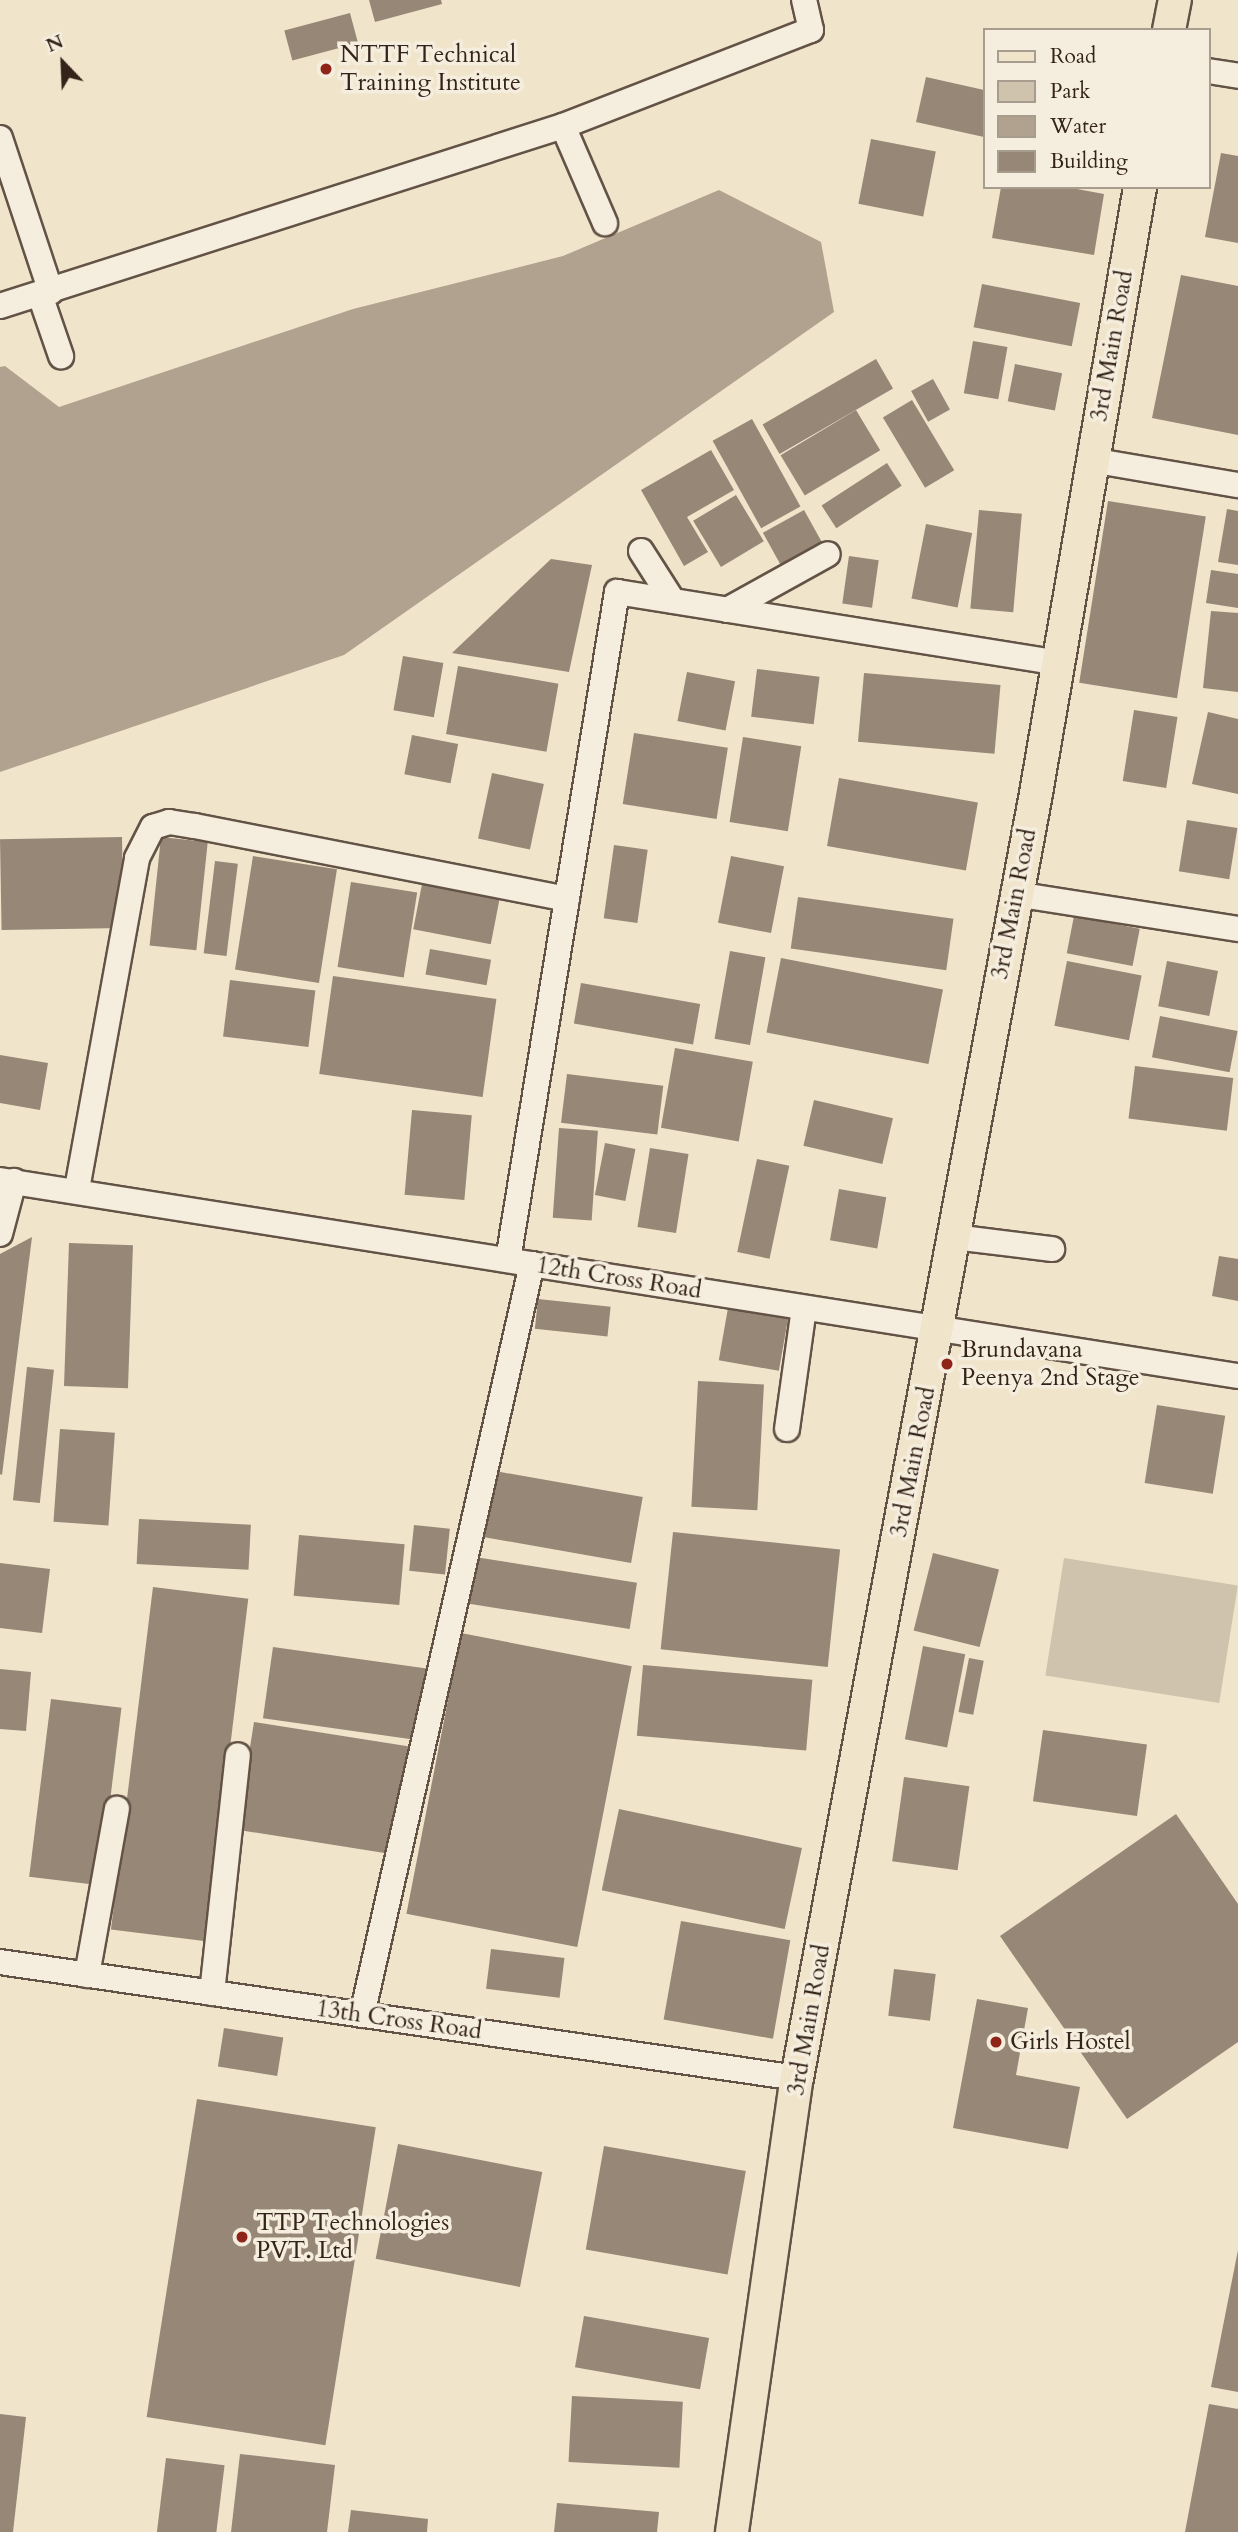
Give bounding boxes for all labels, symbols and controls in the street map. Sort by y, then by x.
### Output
north arrow [28,28,98,98]
text: N [42,28,67,59]
legend [982,28,1210,189]
place label: NTTF Technical Training Institute [340,41,521,97]
text: Road [1050,42,1096,71]
marker: NTTF Technical Training Institute [318,61,334,77]
text: Park [1050,77,1090,106]
text: Water [1050,112,1106,141]
text: Building [1050,147,1128,176]
street label: 3rd Main Road [1085,268,1139,424]
street label: 3rd Main Road [985,826,1043,982]
street label: 12th Cross Road [534,1251,704,1305]
place label: Brundavana Peenya 2nd Stage [961,1336,1140,1392]
marker: Brundavana Peenya 2nd Stage [939,1356,955,1372]
street label: 3rd Main Road [884,1384,942,1540]
street label: 3rd Main Road [782,1942,836,2098]
street label: 13th Cross Road [314,1994,484,2046]
place label: Girls Hostel [1010,2028,1131,2056]
marker: Girls Hostel [988,2034,1004,2050]
place label: TTP Technologies PVT. Ltd [256,2209,449,2265]
marker: TTP Technologies PVT. Ltd [234,2229,250,2245]

